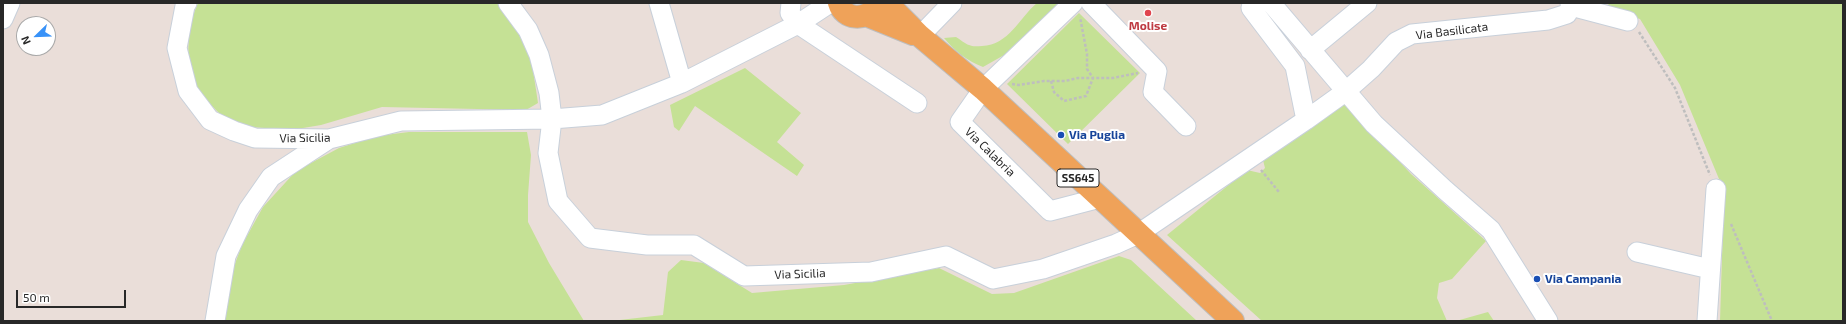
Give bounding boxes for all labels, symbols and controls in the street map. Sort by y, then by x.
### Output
marker: Molise [1143,8,1153,18]
north arrow [16,16,56,56]
place label: Molise [1129,19,1167,33]
street label: Via Basilicata [1415,19,1489,43]
text: N [18,34,33,47]
street label: Via Calabria [962,124,1018,180]
place label: Via Puglia [1069,128,1125,142]
street label: Via Sicilia [279,130,331,146]
marker: Via Puglia [1056,130,1066,140]
road number: SS645 [1057,169,1099,187]
street label: Via Sicilia [774,266,826,282]
place label: Via Campania [1545,272,1621,286]
marker: Via Campania [1532,274,1542,284]
scale bar [18,282,128,308]
text: 50 m [23,290,50,304]

